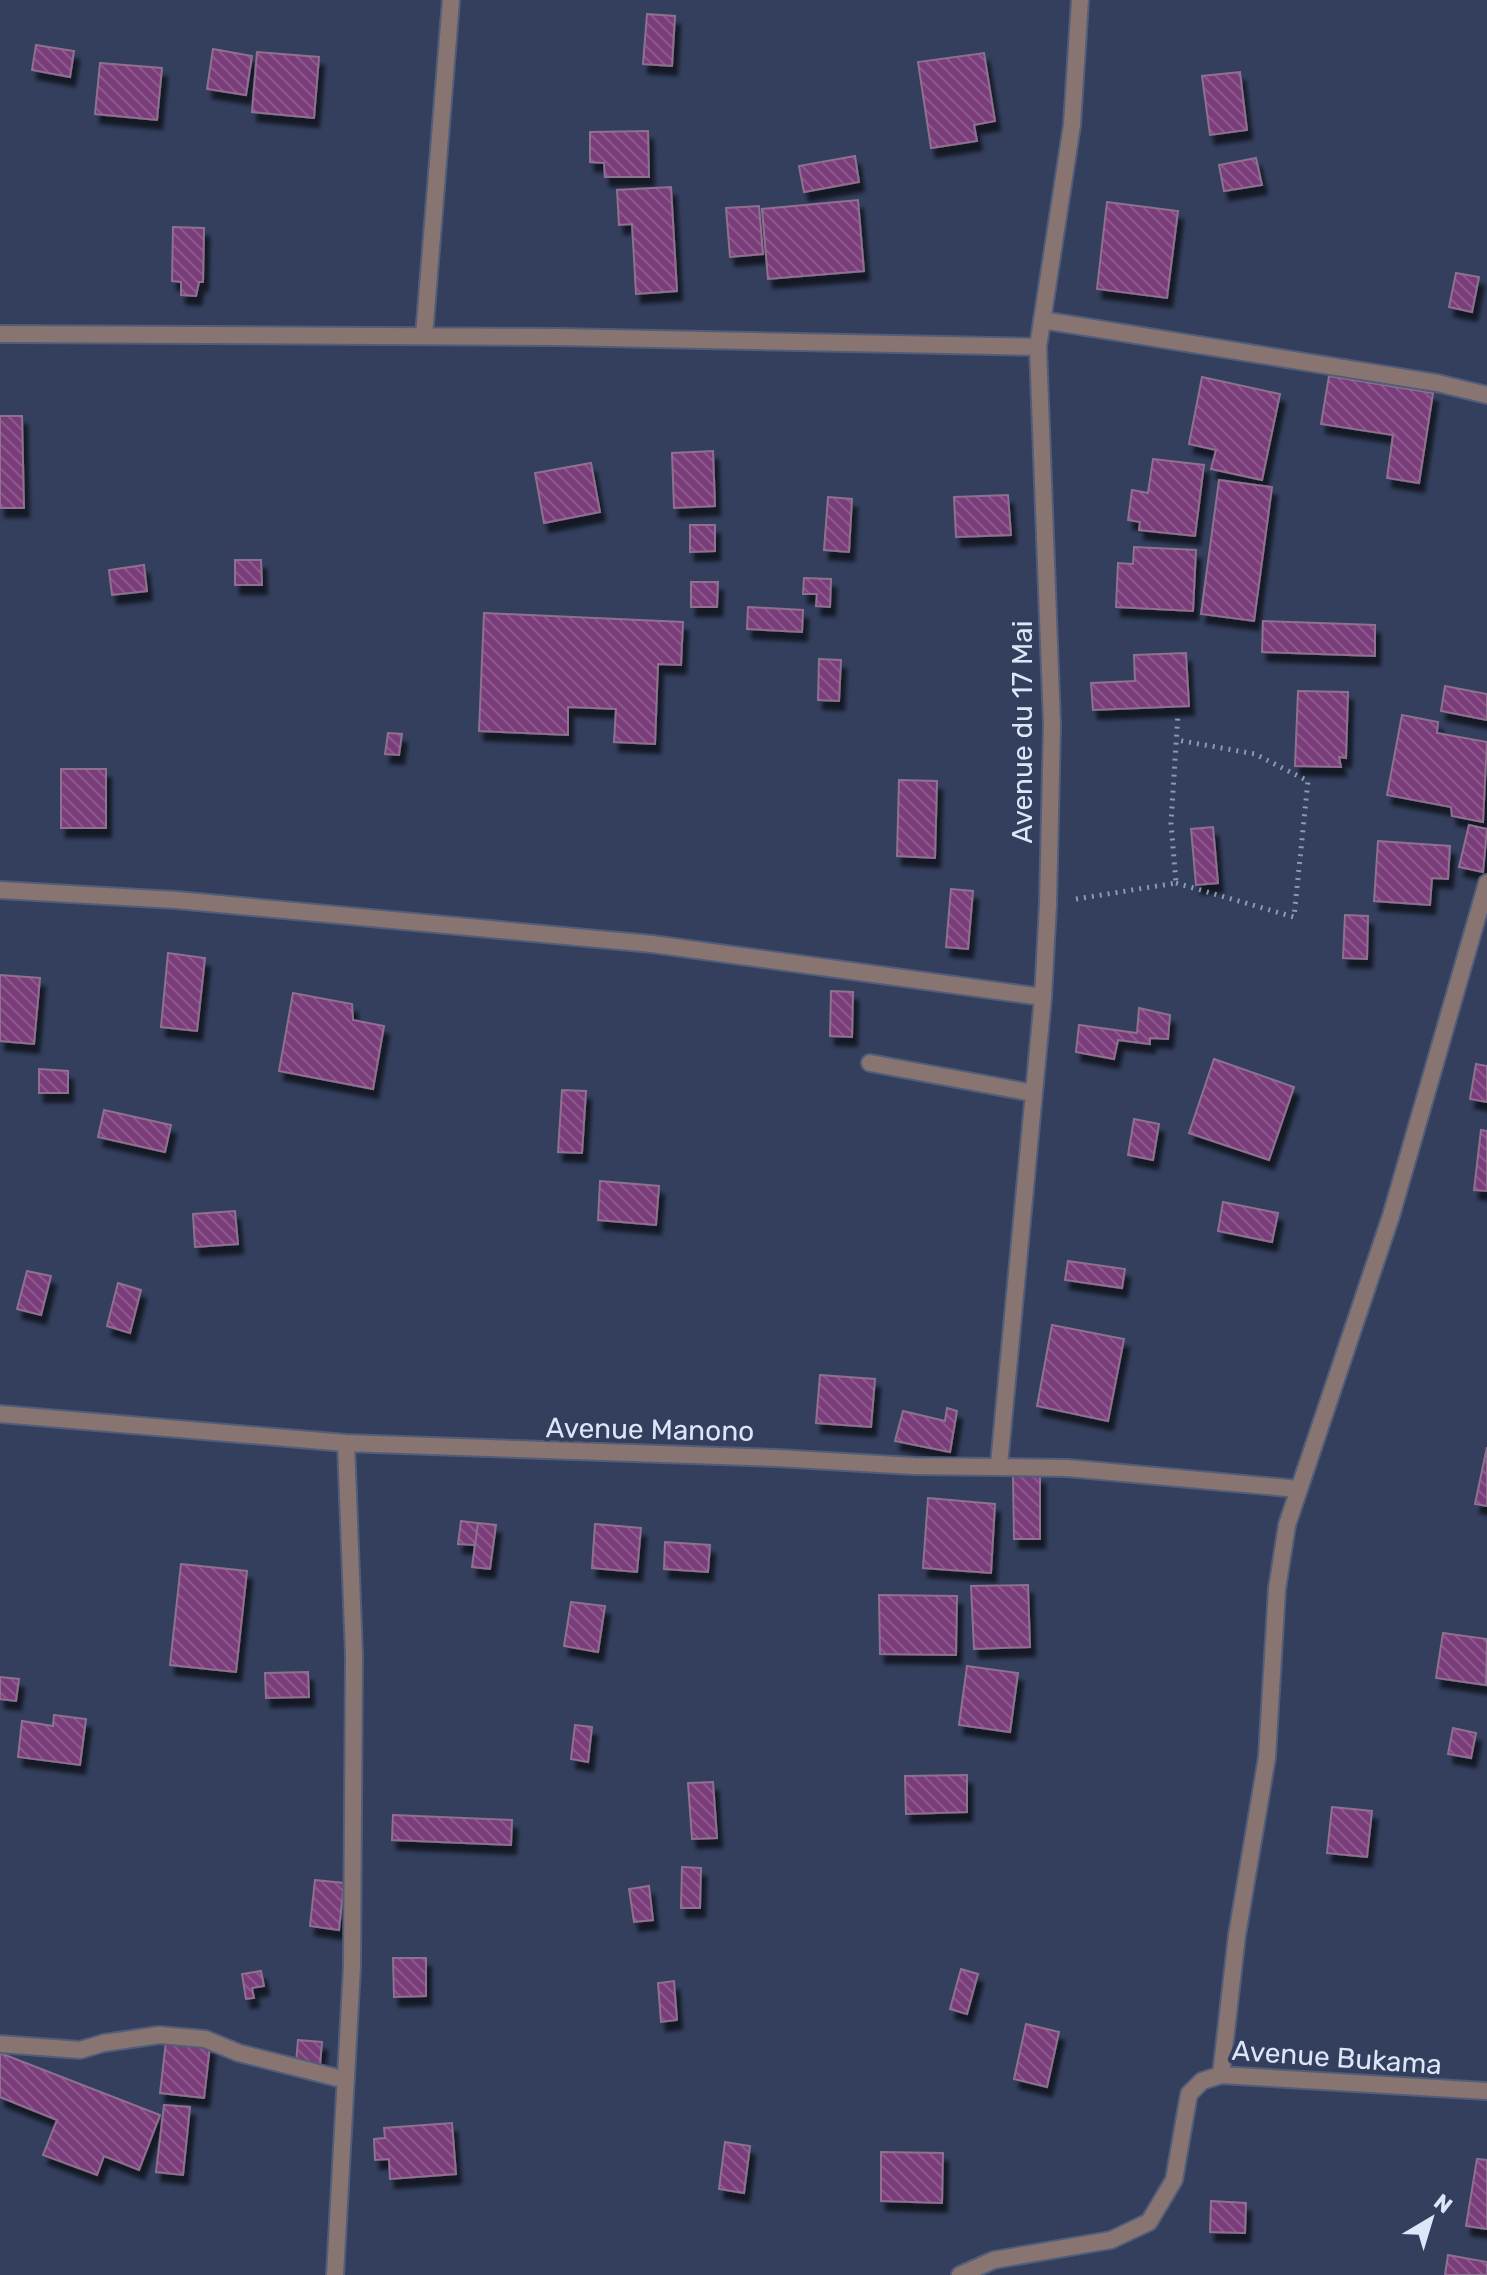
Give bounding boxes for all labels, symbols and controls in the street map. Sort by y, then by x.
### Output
street label: Avenue du 17 Mai [1006,621,1039,843]
street label: Avenue Manono [545,1411,755,1448]
street label: Avenue Bukama [1231,2034,1443,2081]
north arrow [1391,2179,1471,2259]
text: N [1428,2188,1458,2219]

